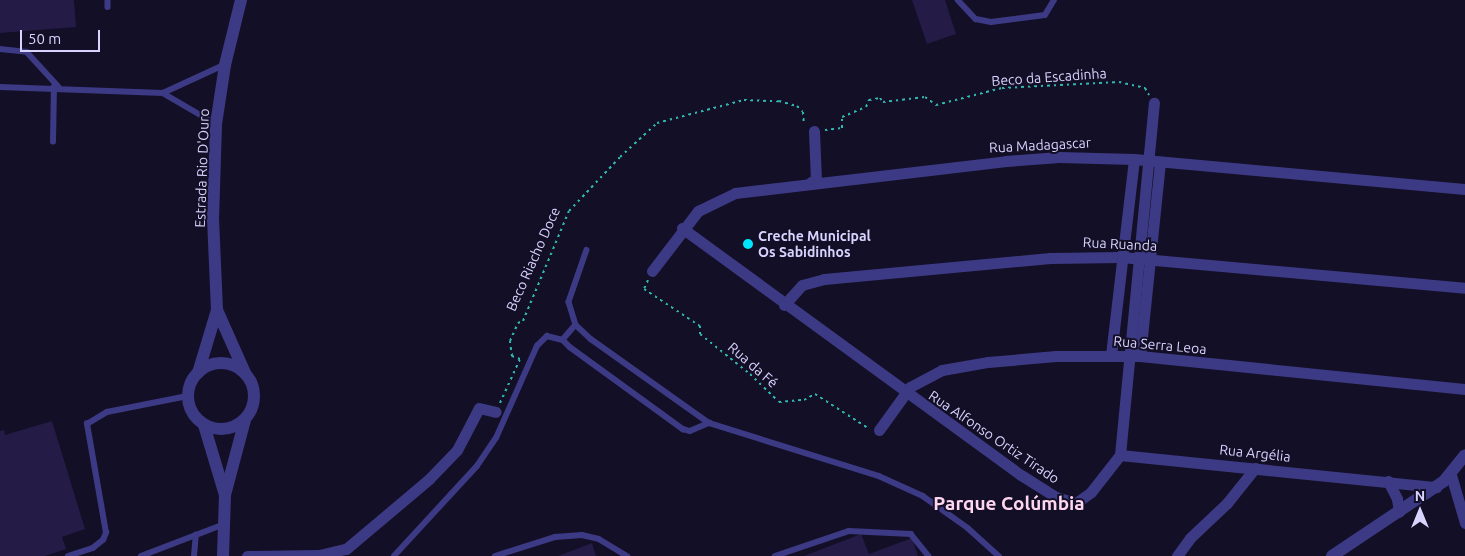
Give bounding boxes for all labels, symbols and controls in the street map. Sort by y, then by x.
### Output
scale bar [22,20,102,52]
text: 50 m [28,30,61,47]
street label: Beco da Escadinha [991,65,1107,89]
street label: Estrada Rio D'Ouro [192,108,212,228]
street label: Rua Madagascar [989,134,1091,156]
street label: Beco Riacho Doce [503,204,563,314]
place label: Creche Municipal Os Sabidinhos [758,228,871,260]
street label: Rua Ruanda [1082,234,1158,254]
marker: Creche Municipal Os Sabidinhos [742,238,754,250]
street label: Rua Serra Leoa [1113,333,1207,357]
street label: Rua da Fé [725,339,781,391]
street label: Rua Alfonso Ortiz Tirado [925,387,1063,487]
street label: Rua Argélia [1219,441,1291,465]
north arrow [1395,486,1445,536]
text: N [1415,488,1425,504]
district label: Parque Colúmbia [933,493,1085,515]

